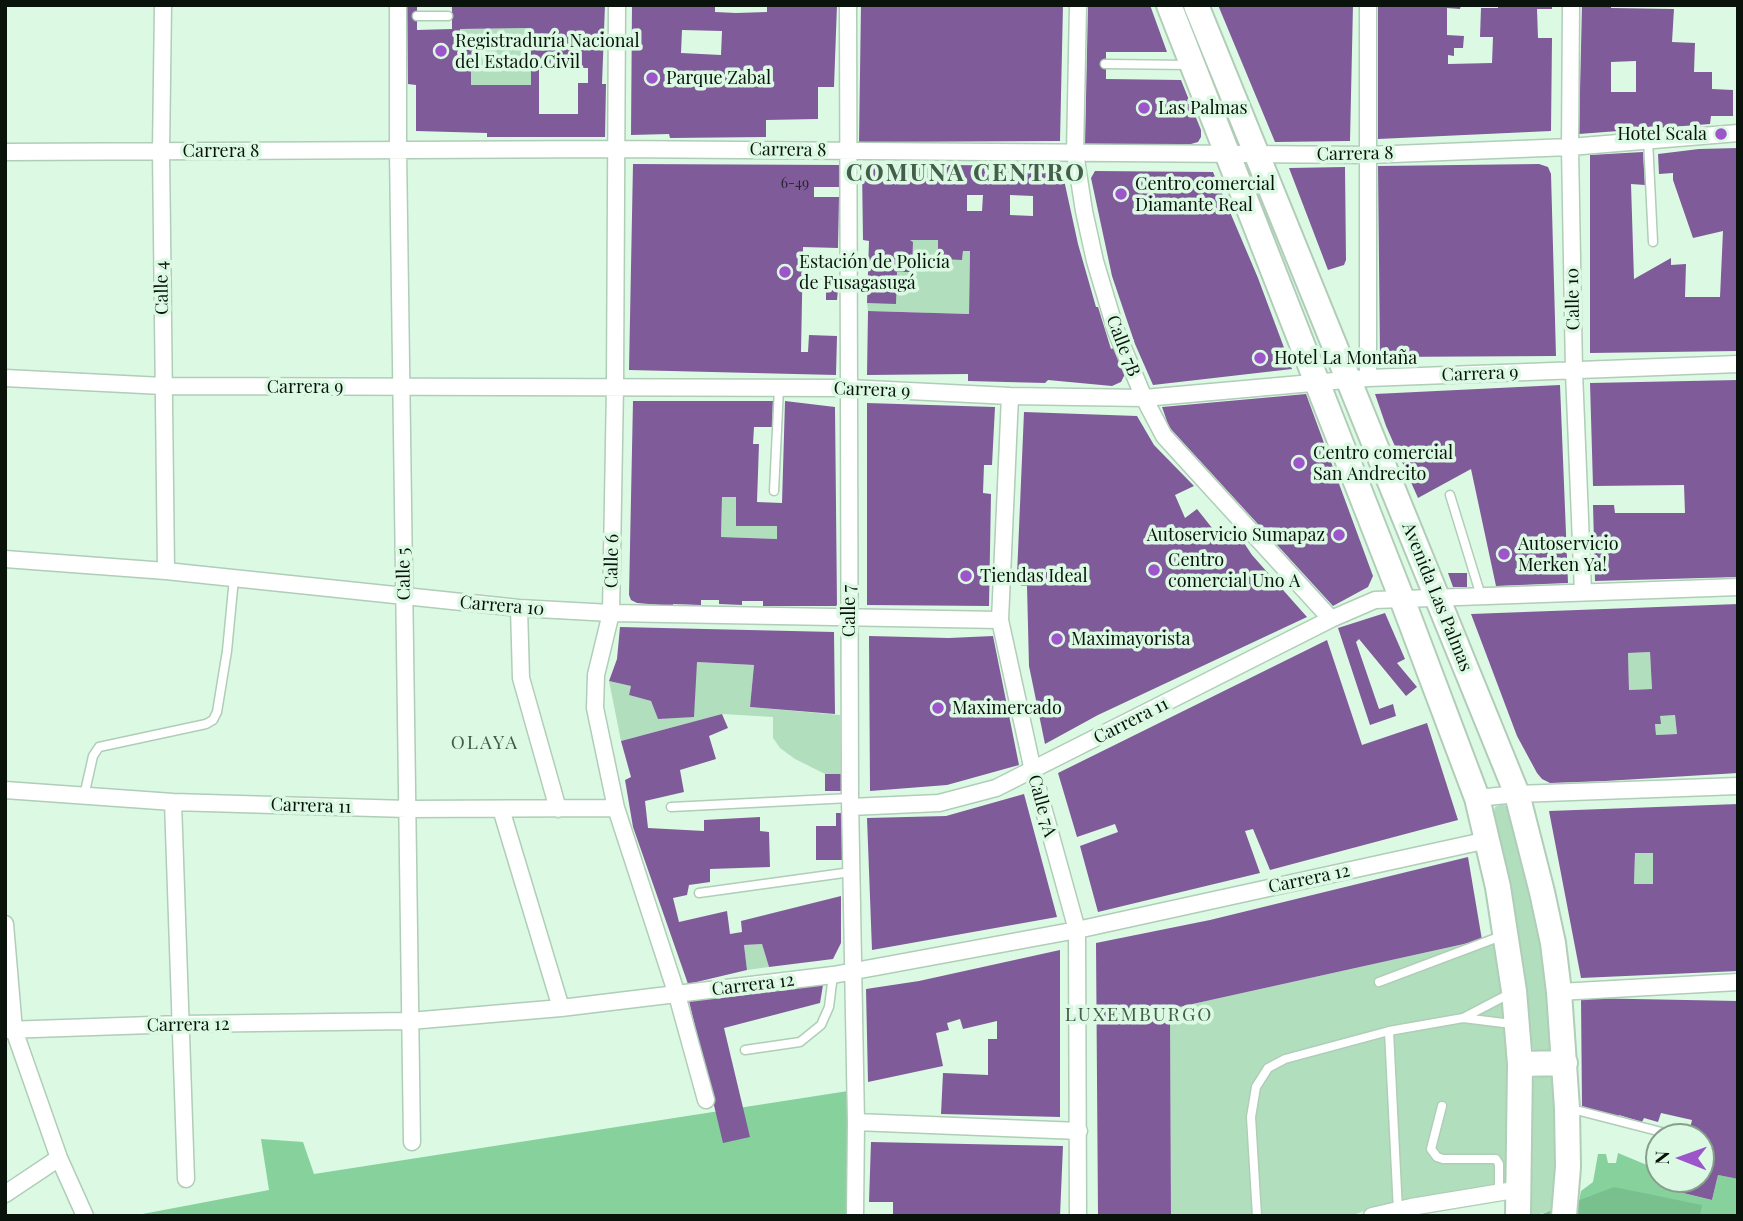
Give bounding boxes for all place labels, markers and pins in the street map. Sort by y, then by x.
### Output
place label: Registraduría Nacional del Estado Civil [455,30,640,72]
marker: Registraduría Nacional del Estado Civil [433,43,449,59]
place label: Parque Zabal [666,67,771,89]
marker: Parque Zabal [644,70,660,86]
place label: Las Palmas [1158,97,1248,119]
marker: Las Palmas [1136,100,1152,116]
place label: Hotel Scala [1617,123,1707,145]
marker: Hotel Scala [1713,126,1729,142]
place label: Centro comercial Diamante Real [1135,173,1275,216]
marker: Centro comercial Diamante Real [1113,186,1129,202]
place label: Estación de Policía de Fusagasugá [799,251,950,294]
marker: Estación de Policía de Fusagasugá [777,264,793,280]
place label: Hotel La Montaña [1274,347,1417,369]
marker: Hotel La Montaña [1252,350,1268,366]
place label: Centro comercial San Andrecito [1313,442,1453,484]
marker: Centro comercial San Andrecito [1291,455,1307,471]
place label: Autoservicio Sumapaz [1147,524,1325,546]
marker: Autoservicio Sumapaz [1331,527,1347,543]
place label: Autoservicio Merken Ya! [1518,533,1619,576]
marker: Autoservicio Merken Ya! [1496,546,1512,562]
place label: Centro comercial Uno A [1168,549,1300,592]
marker: Centro comercial Uno A [1146,562,1162,578]
place label: Tiendas Ideal [980,565,1088,587]
marker: Tiendas Ideal [958,568,974,584]
place label: Maximayorista [1071,628,1190,650]
marker: Maximayorista [1049,631,1065,647]
place label: Maximercado [952,697,1062,719]
marker: Maximercado [930,700,946,716]

